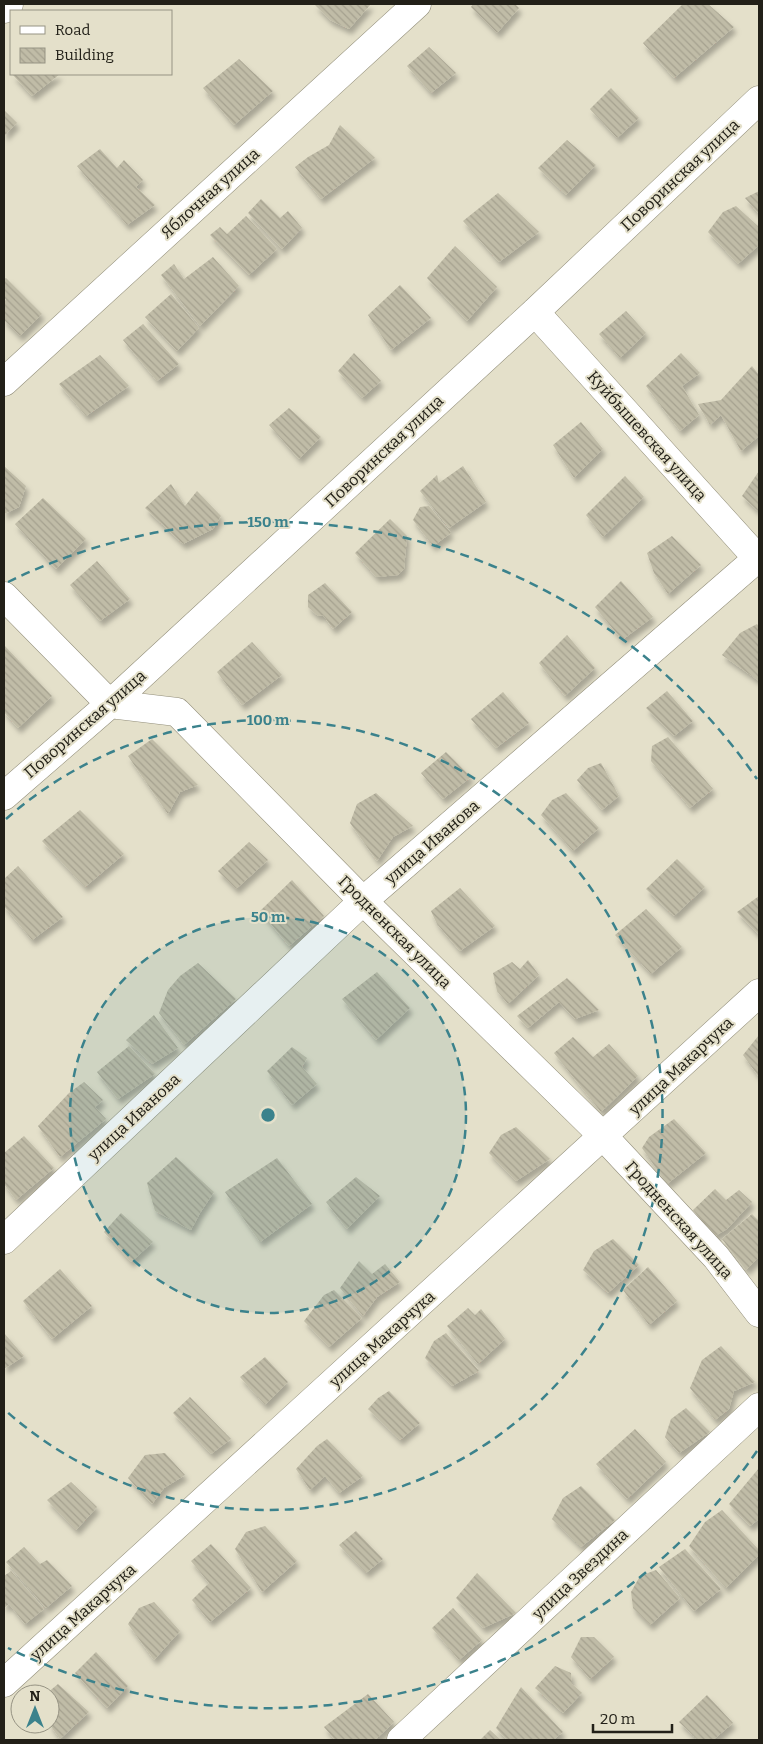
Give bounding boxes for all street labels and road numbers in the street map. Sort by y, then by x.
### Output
street label: Поворинская улица [617,115,743,235]
street label: Яблочная улица [157,144,263,242]
street label: Куйбышевская улица [584,367,711,505]
street label: Поворинская улица [321,391,447,511]
street label: Поворинская улица [20,666,150,782]
street label: улица Иванова [380,796,483,889]
street label: Гродненская улица [335,872,455,992]
street label: улица Макарчука [624,1013,737,1120]
street label: улица Иванова [83,1069,184,1165]
street label: Гродненская улица [621,1157,737,1283]
street label: улица Макарчука [325,1287,439,1392]
street label: улица Звездина [527,1525,632,1624]
street label: улица Макарчука [26,1560,140,1665]

